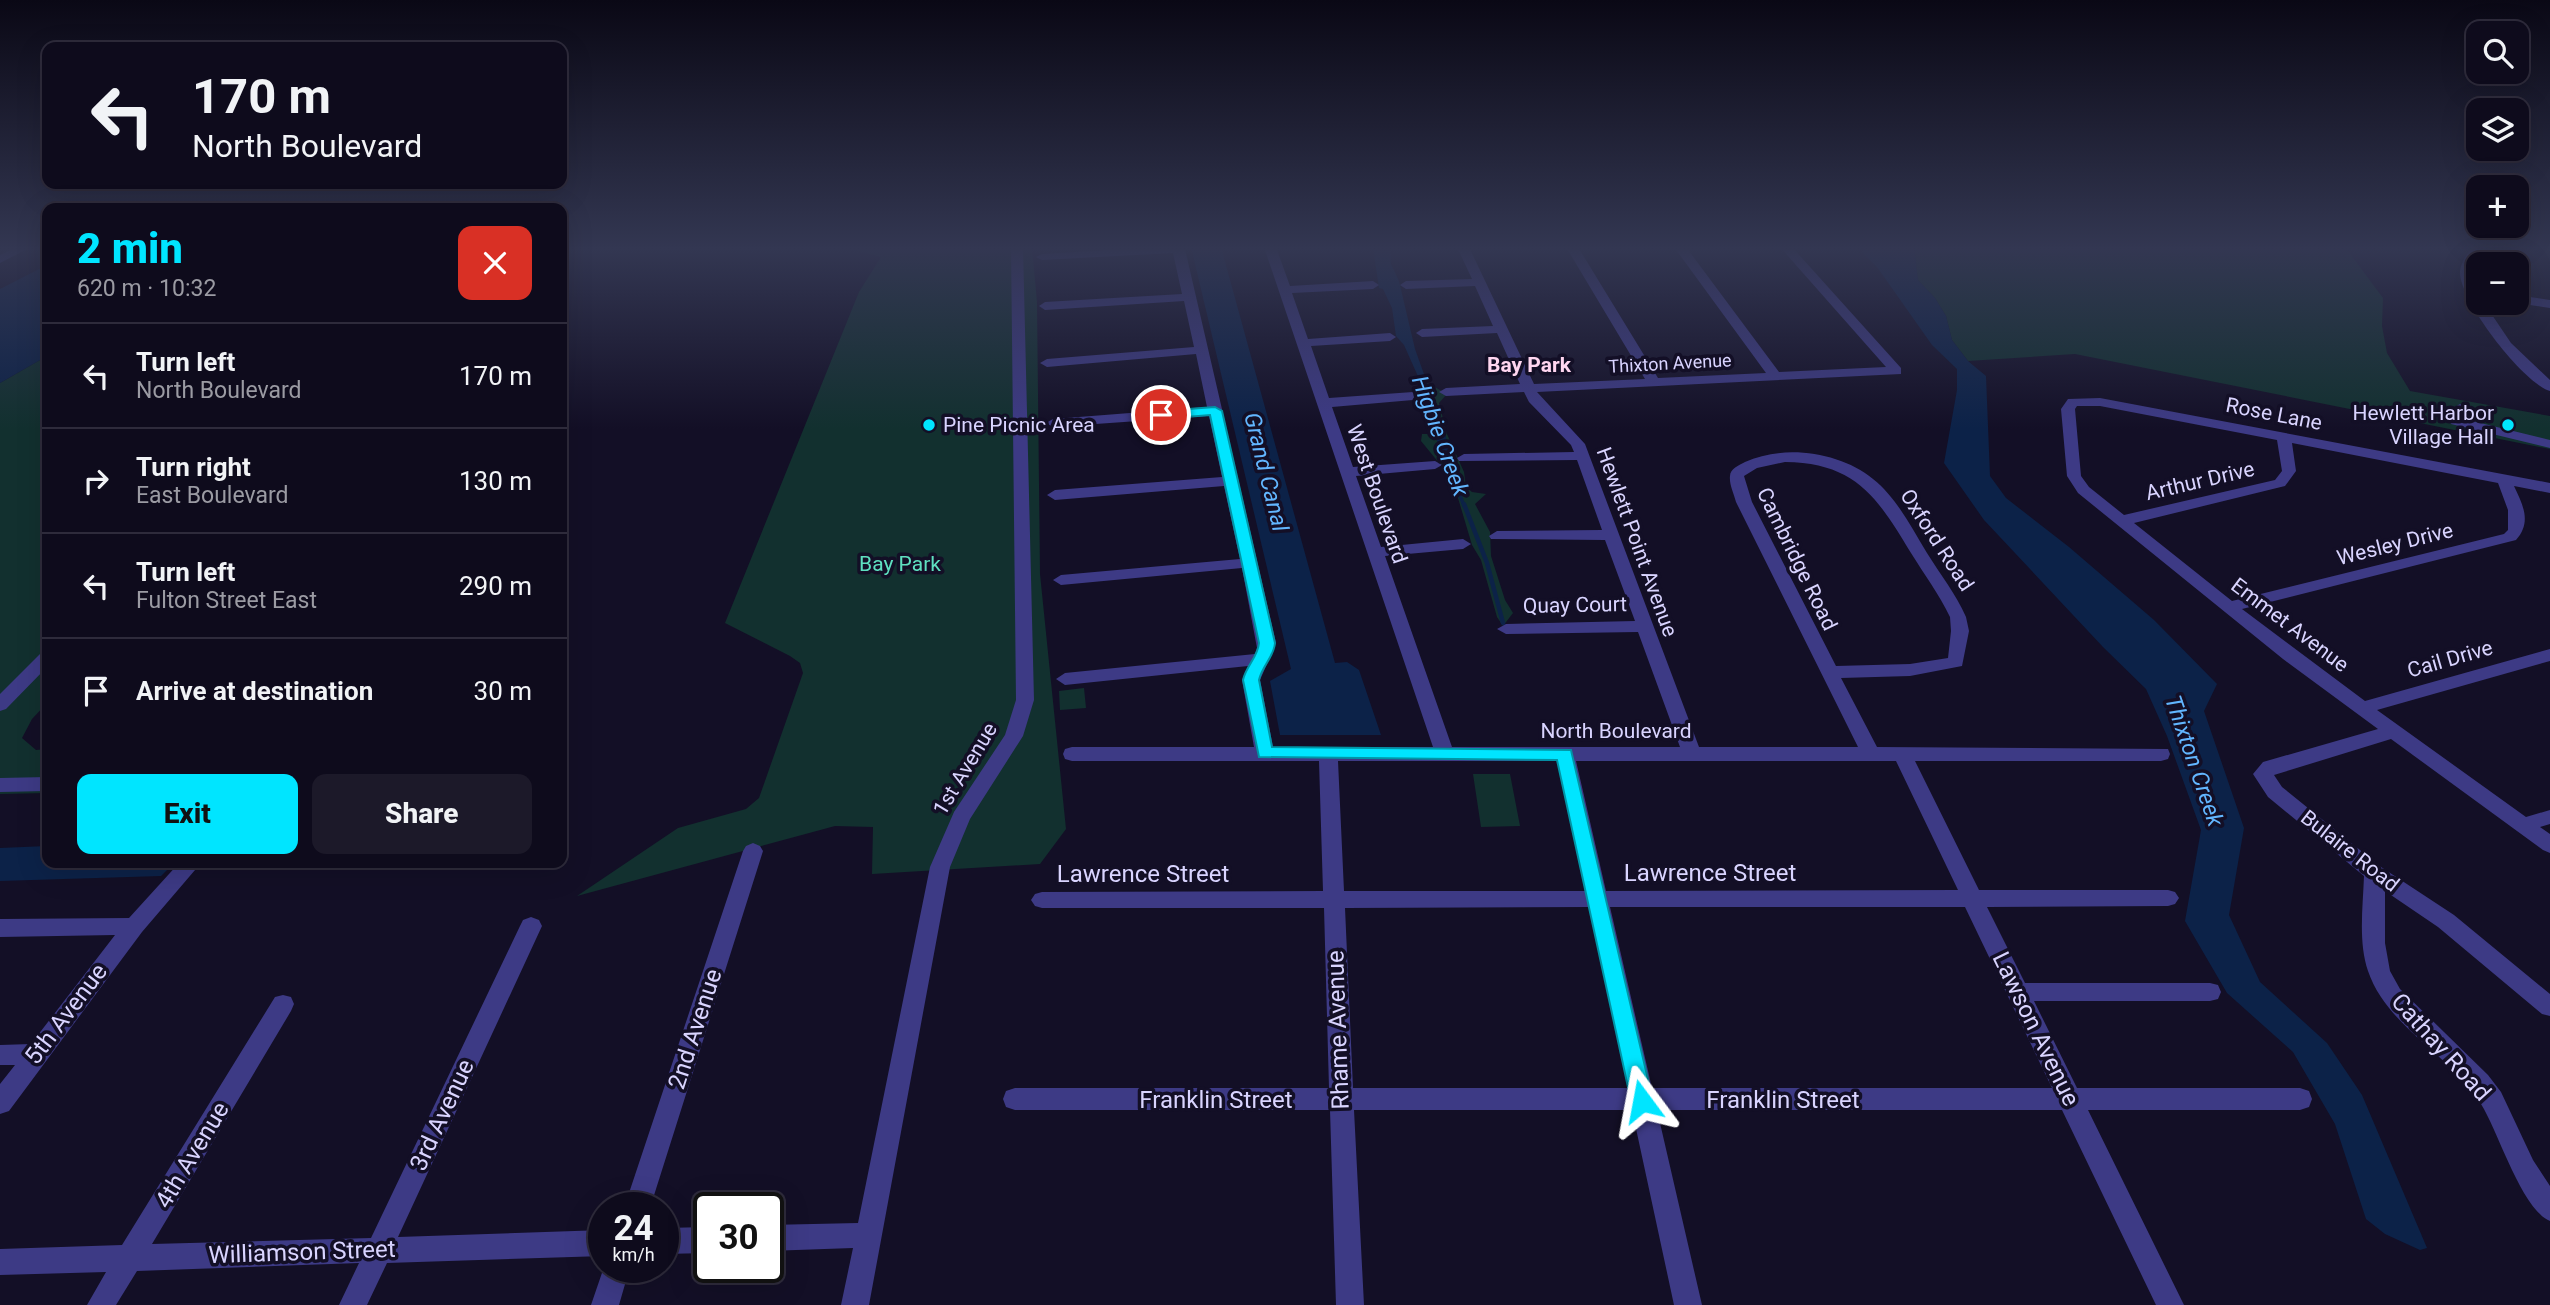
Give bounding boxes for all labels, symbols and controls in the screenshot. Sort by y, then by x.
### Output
map controls [2466,21,2529,315]
button: search [2466,21,2529,84]
text: 170 m [192,68,331,125]
icon: left [77,70,168,161]
button: layers [2466,98,2529,161]
text: North Boulevard [192,127,422,165]
button: + [2466,175,2529,238]
text: 2 min [77,224,183,273]
button: close [458,226,532,300]
button: − [2466,252,2529,315]
text: 620 m · 10:32 [77,275,216,302]
text: Turn left [136,347,235,377]
street label: Thixton Avenue [1608,349,1732,377]
district label: Bay Park [1487,353,1572,377]
icon: left [77,357,115,395]
text: 170 m [459,361,532,391]
water label: Higbie Creek [1406,372,1474,501]
text: North Boulevard [136,377,302,404]
pin [1131,385,1191,445]
street label: Rose Lane [2224,393,2324,435]
icon: arrive [1142,396,1180,434]
place label: Hewlett Harbor Village Hall [2353,401,2494,449]
water label: Grand Canal [1238,410,1294,535]
place label: Pine Picnic Area [943,413,1095,437]
marker: Pine Picnic Area [921,417,937,433]
marker: Hewlett Harbor Village Hall [2500,417,2516,433]
street label: West Boulevard [1342,421,1412,567]
street label: Hewlett Point Avenue [1592,444,1682,640]
text: Turn right [136,452,251,482]
street label: Arthur Drive [2143,457,2257,505]
icon: right [77,462,115,500]
text: 130 m [459,466,532,496]
text: East Boulevard [136,482,289,509]
street label: Cambridge Road [1752,484,1842,634]
street label: Oxford Road [1895,485,1979,595]
street label: Wesley Drive [2334,518,2456,570]
park label: Bay Park [859,552,941,576]
text: Turn left [136,557,235,587]
icon: left [77,567,115,605]
text: 290 m [459,571,532,601]
street label: Emmet Avenue [2227,573,2353,677]
text: Fulton Street East [136,587,317,614]
street label: Quay Court [1523,592,1627,618]
street label: Cail Drive [2405,635,2495,683]
icon: arrive [77,672,115,710]
text: Arrive at destination [136,676,373,706]
text: 30 m [474,676,532,706]
water label: Thixton Creek [2159,692,2229,831]
street label: 1st Avenue [928,719,1002,819]
street label: North Boulevard [1540,719,1692,743]
button: Exit [77,774,298,854]
button: Share [312,774,532,854]
street label: Bulaire Road [2296,805,2404,897]
street label: Lawrence Street [1624,859,1796,887]
street label: Lawrence Street [1057,860,1229,888]
street label: Lawson Avenue [1987,947,2085,1111]
street label: Rhame Avenue [1321,950,1355,1110]
street label: 5th Avenue [19,958,113,1070]
street label: 2nd Avenue [662,965,728,1093]
street label: Cathay Road [2385,987,2497,1107]
street label: 3rd Avenue [404,1055,480,1175]
position arrow [1605,1064,1679,1138]
street label: Franklin Street [1139,1086,1293,1114]
street label: Franklin Street [1706,1086,1860,1114]
street label: 4th Avenue [149,1097,235,1213]
speed limit sign: 30 [693,1192,784,1283]
text: 24 [613,1208,654,1249]
street label: Williamson Street [208,1235,396,1269]
text: km/h [612,1244,655,1265]

